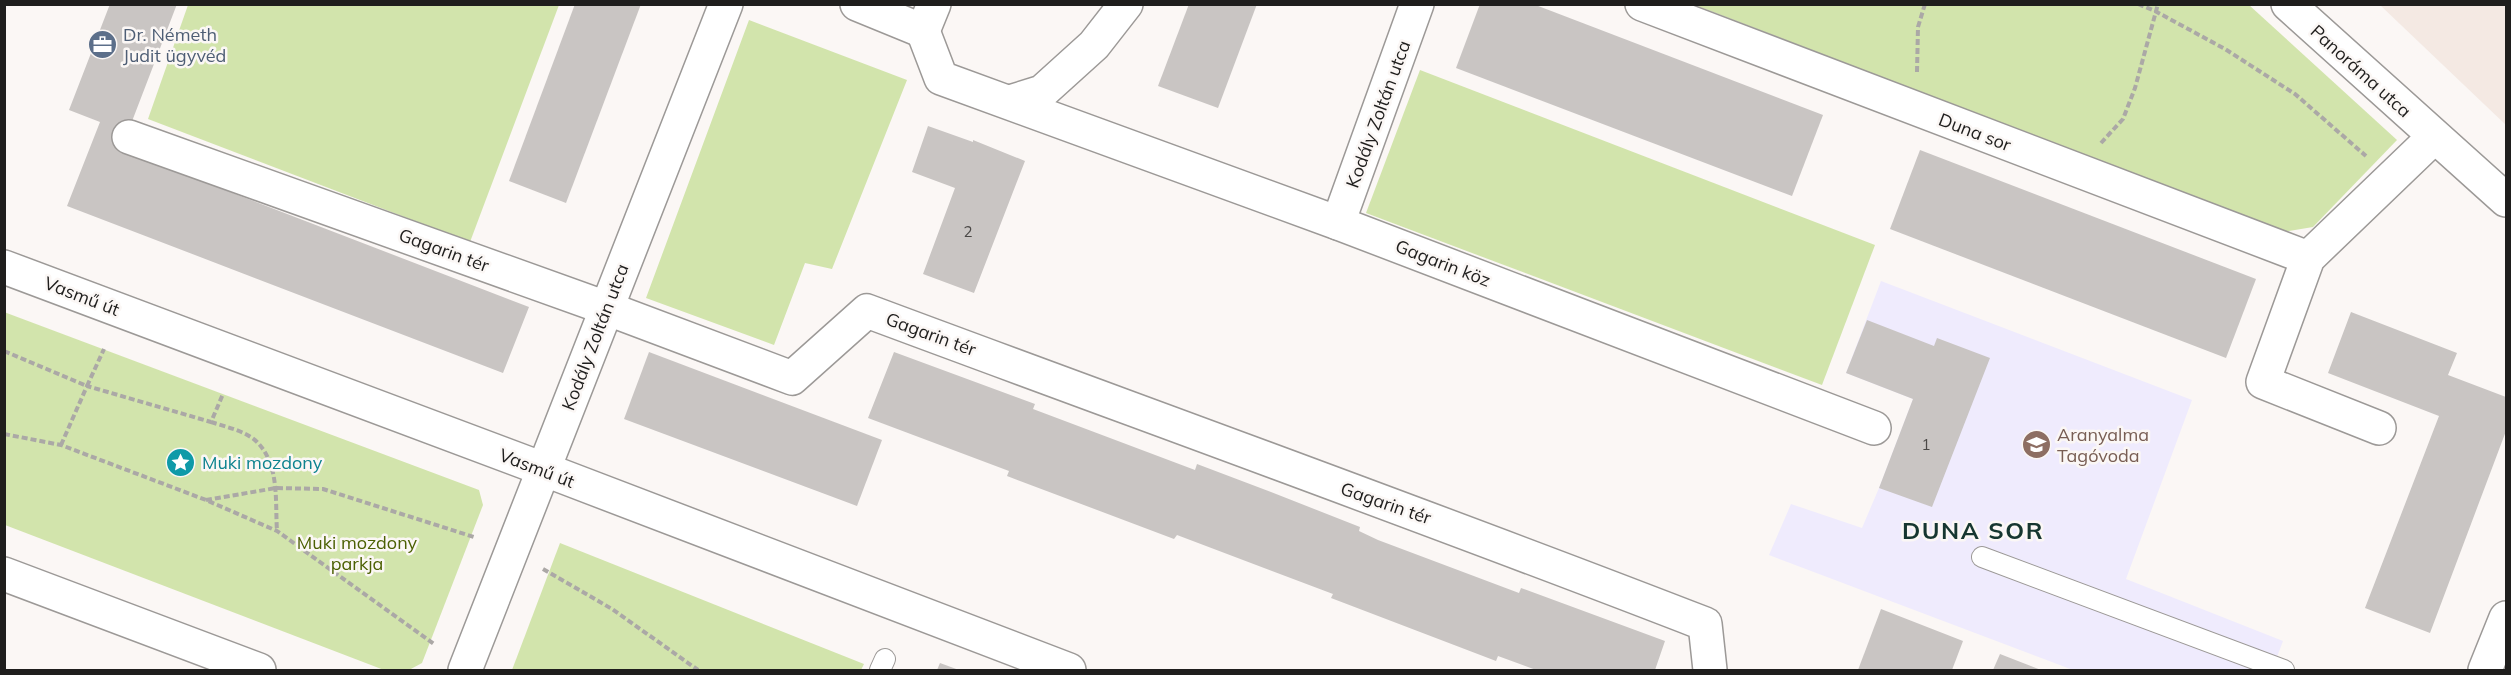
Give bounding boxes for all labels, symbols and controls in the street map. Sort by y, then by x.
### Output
street label: Panoráma utca [2306,20,2416,122]
place label: Dr. Németh Judit ügyvéd [123,23,226,67]
office icon: Dr. Németh Judit ügyvéd [86,28,118,60]
street label: Kodály Zoltán utca [1341,37,1415,191]
street label: Duna sor [1936,108,2015,156]
house number: 2 [963,222,973,241]
street label: Gagarin tér [396,223,493,277]
street label: Gagarin köz [1392,234,1494,292]
street label: Kodály Zoltán utca [556,260,634,414]
street label: Vasmű út [41,271,123,321]
street label: Gagarin tér [883,307,980,361]
place label: Aranyalma Tagóvoda [2057,423,2149,467]
school or university icon: Aranyalma Tagóvoda [2020,428,2052,460]
house number: 1 [1921,435,1931,454]
street label: Vasmű út [496,443,578,493]
place icon: Muki mozdony [165,446,197,478]
place label: Muki mozdony [202,451,323,474]
street label: Gagarin tér [1338,477,1435,529]
district label: DUNA SOR [1902,515,2044,545]
park label: Muki mozdony parkja [297,531,418,575]

